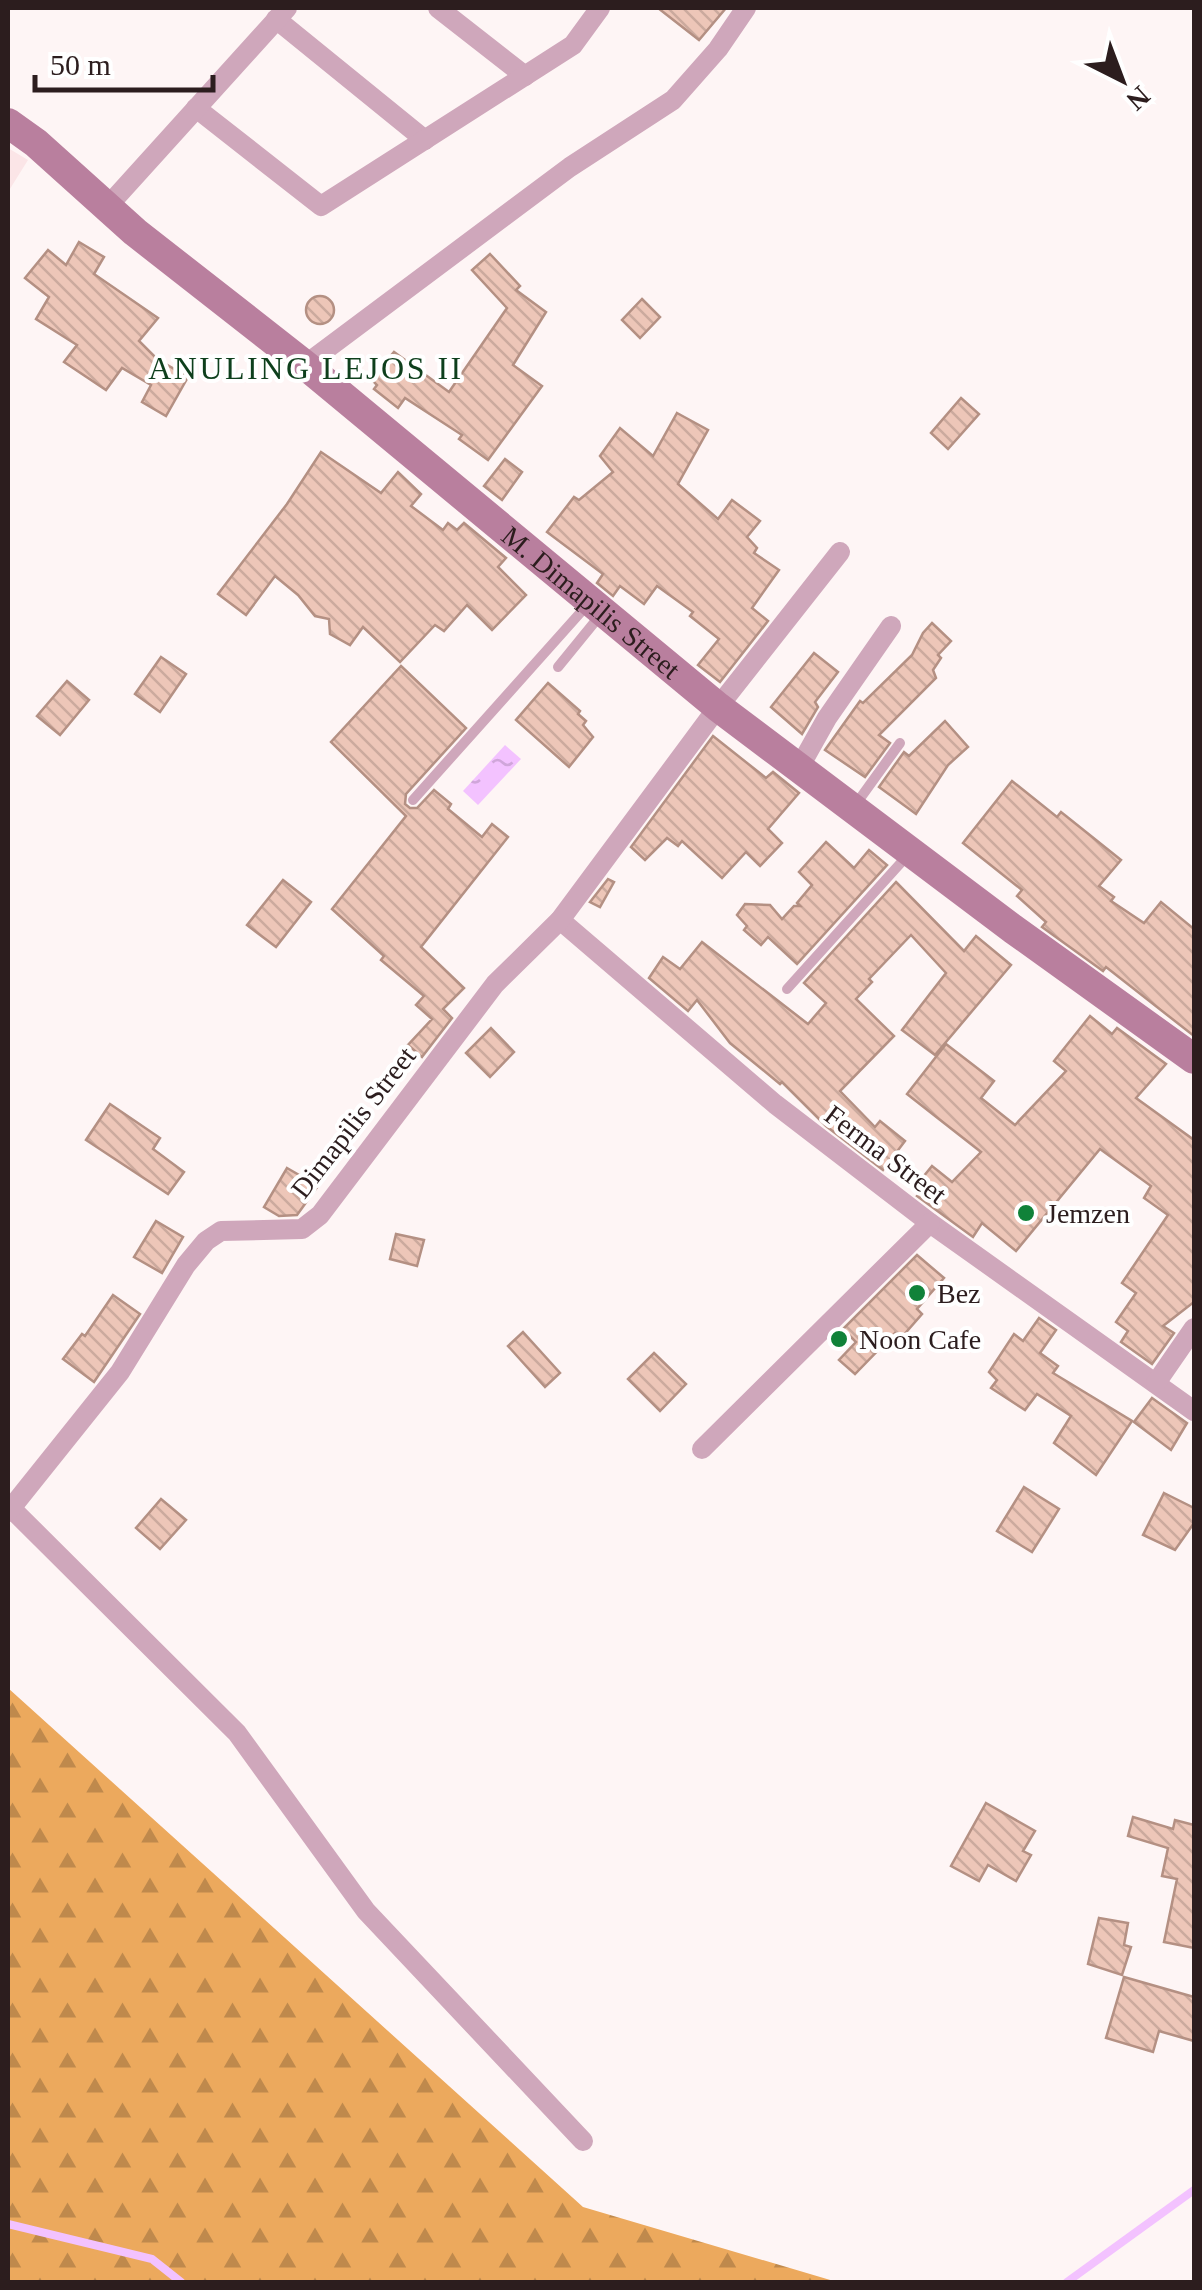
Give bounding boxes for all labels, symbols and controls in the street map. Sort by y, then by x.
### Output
scale bar [35,30,212,92]
north arrow [1072,30,1172,130]
text: 50 m [50,48,111,81]
text: N [1121,80,1156,116]
district label: ANULING LEJOS II [148,350,464,386]
street label: M. Dimapilis Street [496,520,686,685]
street label: Dimapilis Street [285,1041,422,1204]
street label: Ferma Street [819,1099,953,1210]
place label: Jemzen [1046,1198,1130,1229]
marker: Jemzen [1015,1202,1037,1224]
place label: Bez [937,1278,981,1309]
marker: Bez [906,1282,928,1304]
place label: Noon Cafe [859,1324,981,1355]
marker: Noon Cafe [828,1328,850,1350]

